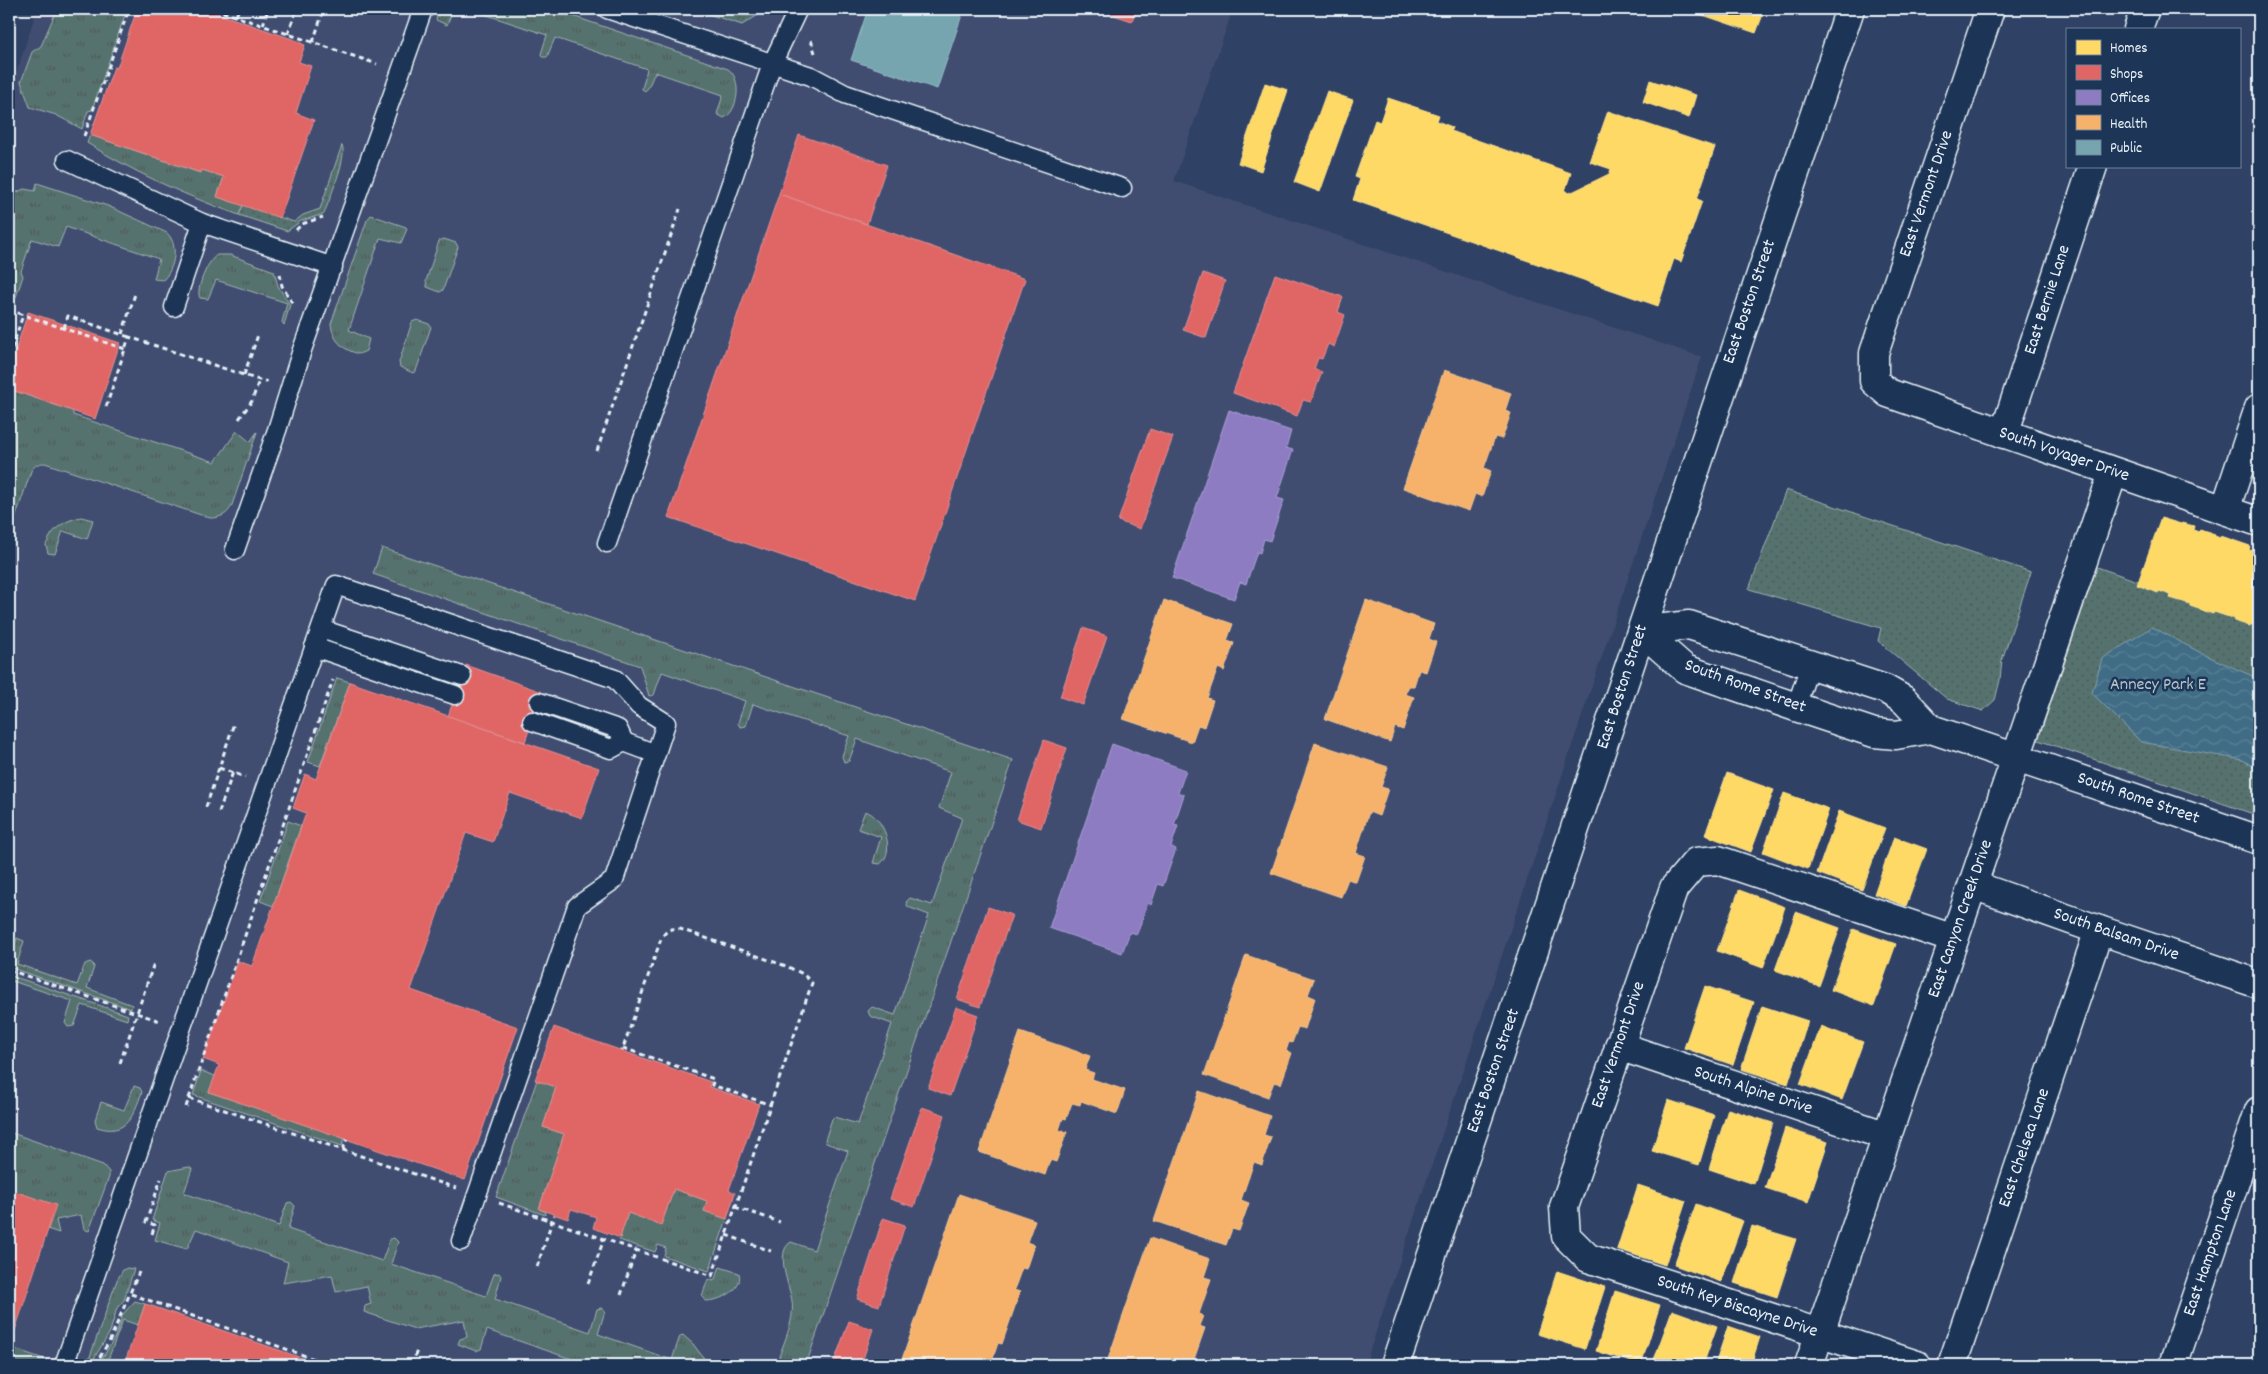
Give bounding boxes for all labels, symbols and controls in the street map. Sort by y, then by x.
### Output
legend [2066,28,2240,168]
text: Homes [2110,38,2148,60]
text: Shops [2110,64,2143,86]
text: Offices [2110,88,2150,110]
text: Health [2110,114,2147,136]
street label: East Vermont Drive [1894,127,1960,261]
text: Public [2110,138,2142,160]
street label: East Boston Street [1717,236,1783,367]
street label: East Bernie Lane [2019,242,2077,358]
street label: South Voyager Drive [1995,421,2133,489]
street label: East Boston Street [1591,621,1655,753]
street label: South Rome Street [1681,653,1810,721]
park label: Annecy Park E [2110,673,2206,698]
street label: South Rome Street [2074,766,2203,832]
street label: East Canyon Creek Drive [1922,836,2000,1002]
street label: South Balsam Drive [2050,902,2182,968]
street label: East Vermont Drive [1586,978,1652,1112]
street label: East Boston Street [1461,1005,1527,1136]
street label: South Alpine Drive [1690,1060,1816,1122]
street label: East Chelsea Lane [1993,1085,2057,1211]
street label: East Hampton Lane [2178,1186,2244,1320]
street label: South Key Biscayne Drive [1653,1269,1821,1345]

